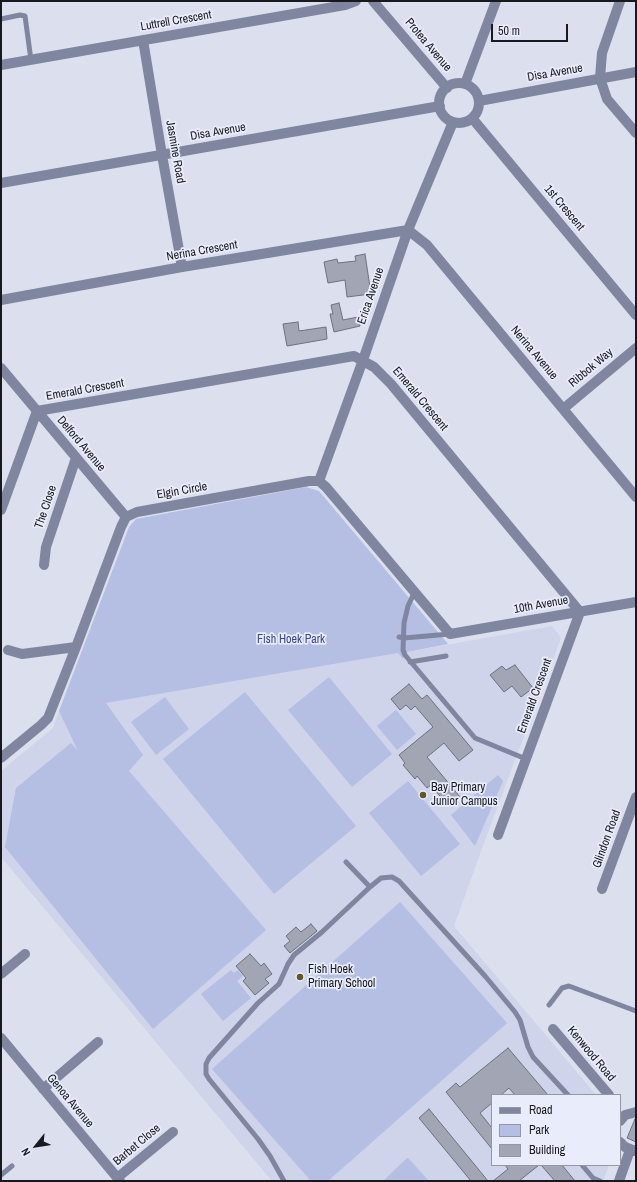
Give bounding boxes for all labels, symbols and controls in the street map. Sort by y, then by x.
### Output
street label: Luttrell Crescent [139,8,213,34]
street label: Protea Avenue [402,16,454,74]
scale bar [493,16,570,42]
text: 50 m [498,23,520,39]
street label: Disa Avenue [526,61,584,85]
street label: Jasmine Road [162,120,188,184]
street label: Disa Avenue [189,120,247,144]
street label: 1st Crescent [541,182,587,234]
street label: Nerina Crescent [165,238,239,264]
street label: Erica Avenue [355,266,387,326]
street label: Nerina Avenue [507,323,561,383]
street label: Ribbok Way [566,345,616,391]
street label: Emerald Crescent [389,364,451,434]
street label: Emerald Crescent [45,376,125,404]
street label: Delford Avenue [54,413,108,475]
street label: Elgin Circle [156,479,208,503]
street label: The Close [32,483,60,531]
street label: 10th Avenue [513,593,569,617]
park label: Fish Hoek Park [257,633,325,647]
street label: Emerald Crescent [515,657,555,735]
place label: Bay Primary Junior Campus [431,781,498,809]
marker: Bay Primary Junior Campus [418,790,428,800]
street label: Glindon Road [590,808,624,870]
place label: Fish Hoek Primary School [308,963,375,991]
marker: Fish Hoek Primary School [295,972,305,982]
street label: Kenwood Road [564,1024,618,1084]
street label: Genoa Avenue [43,1071,97,1131]
legend [491,1094,621,1166]
text: Road [529,1102,553,1118]
street label: Barbet Close [111,1121,163,1169]
text: Park [529,1122,549,1138]
north arrow [16,1126,56,1166]
text: Building [529,1142,565,1158]
text: N [18,1146,33,1158]

